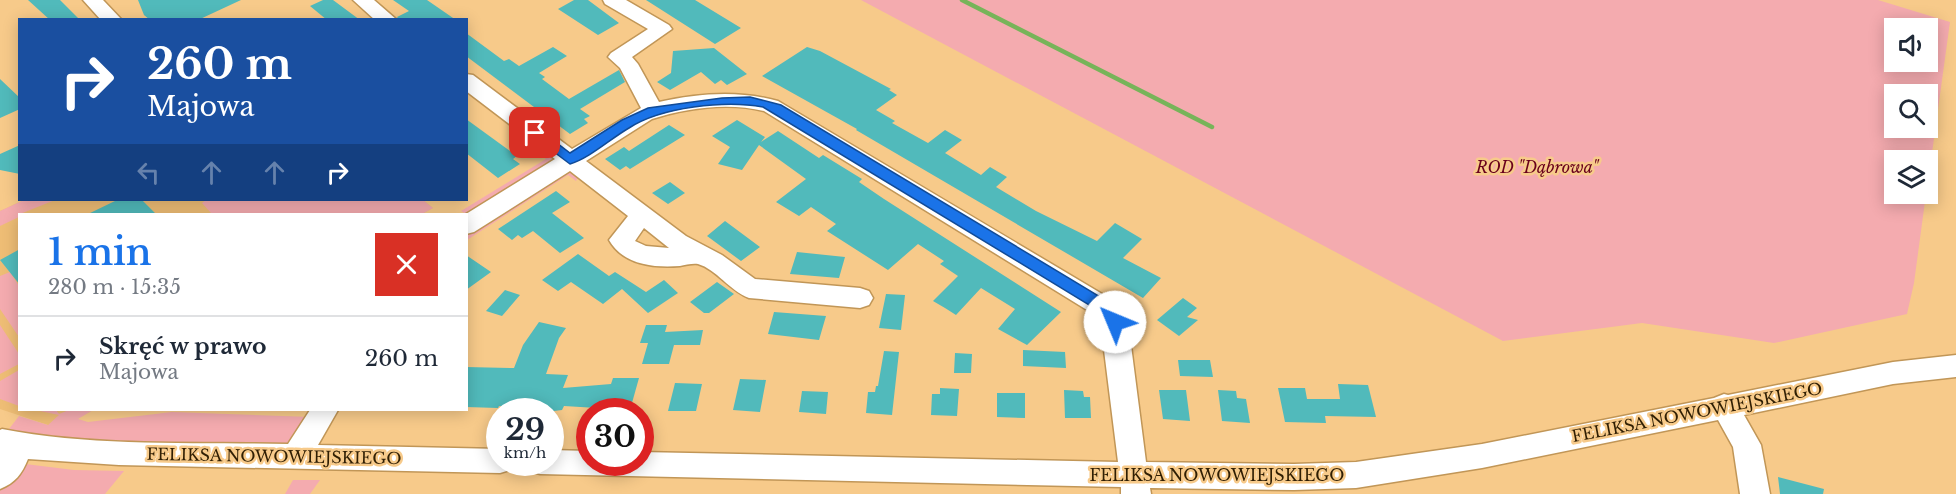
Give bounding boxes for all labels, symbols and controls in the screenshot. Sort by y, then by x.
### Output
map controls [1884,18,1938,204]
button: sound [1884,18,1938,72]
text: 260 m [147,38,292,90]
icon: right [48,42,126,120]
button: search [1884,84,1938,138]
text: Majowa [147,90,254,123]
pin [509,107,560,158]
icon: arrive [518,116,551,149]
button: layers [1884,150,1938,204]
icon: left [132,156,165,189]
icon: ahead [195,156,228,189]
icon: ahead [258,156,291,189]
icon: right [321,156,354,189]
park label: ROD "Dąbrowa" [1475,157,1600,177]
text: 1 min [48,230,152,275]
button: close [375,233,438,296]
text: 280 m · 15:35 [48,275,181,299]
position arrow [1083,290,1147,354]
text: Skręć w prawo [99,333,266,360]
icon: right [48,342,81,375]
text: 260 m [365,345,438,372]
text: Majowa [99,360,179,384]
street label: FELIKSA NOWOWIEJSKIEGO [1570,378,1824,446]
speed limit sign: 30 [576,398,654,476]
text: 29 [505,411,545,448]
text: km/h [504,443,546,462]
street label: FELIKSA NOWOWIEJSKIEGO [146,444,402,468]
street label: FELIKSA NOWOWIEJSKIEGO [1090,465,1344,485]

